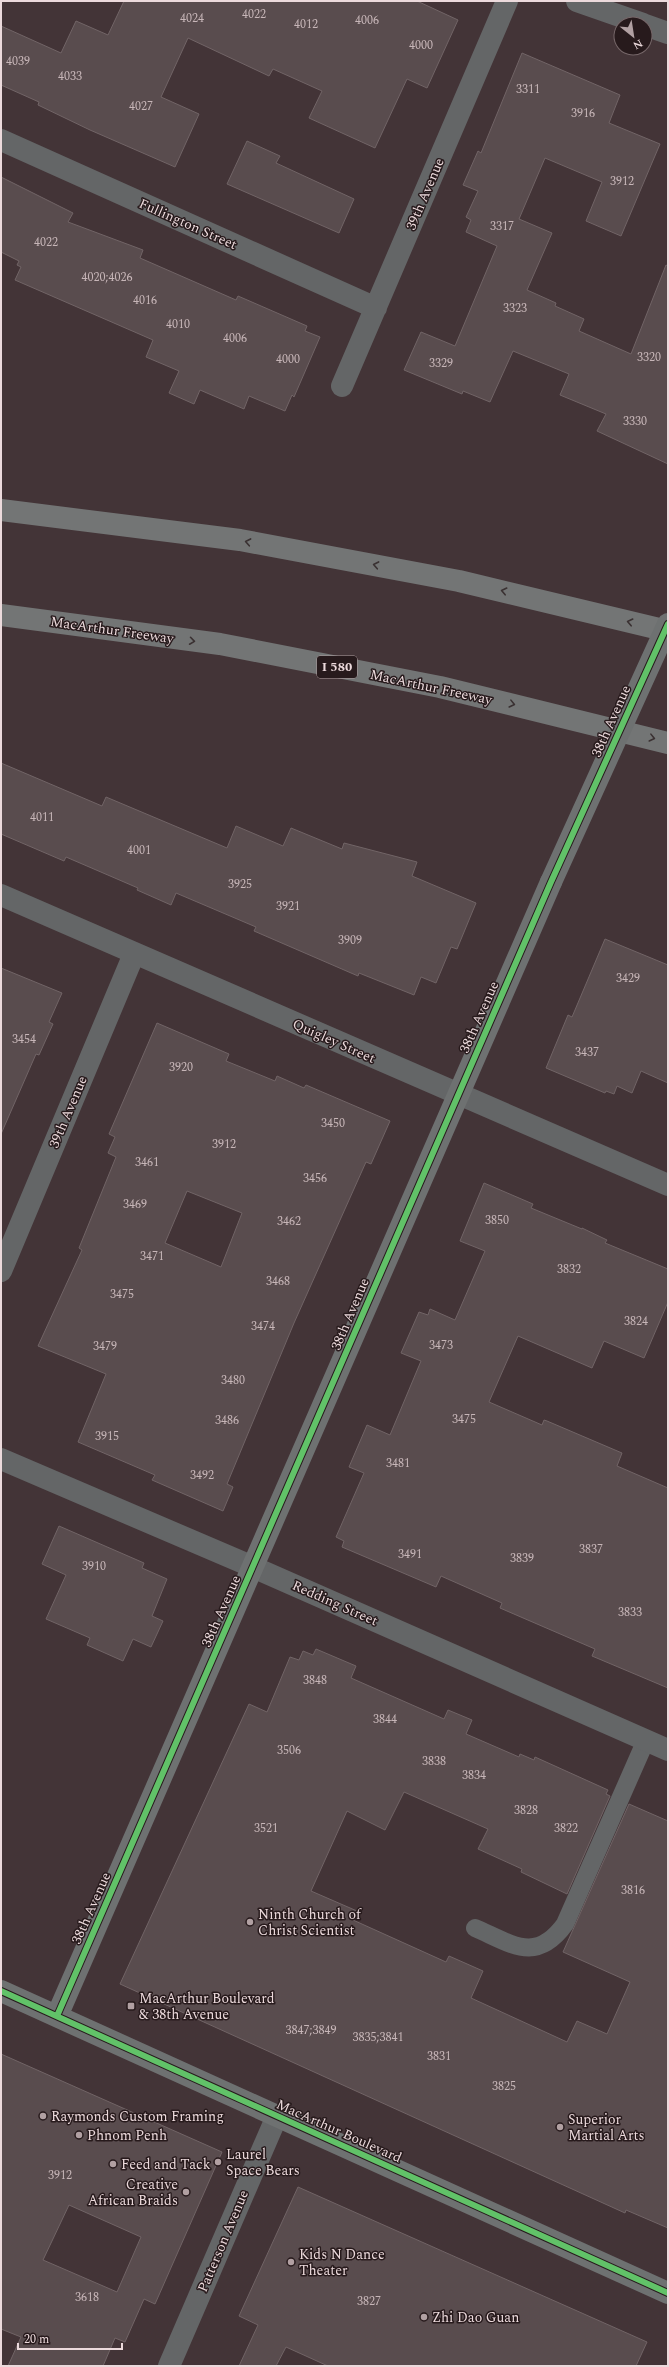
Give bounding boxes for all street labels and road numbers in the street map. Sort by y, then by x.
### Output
street label: 39th Avenue [400,154,450,233]
street label: Fullington Street [136,193,241,255]
street label: MacArthur Freeway [49,611,176,649]
road number: I 580 [317,656,357,678]
street label: MacArthur Freeway [368,664,495,710]
street label: 38th Avenue [586,681,636,760]
street label: 38th Avenue [454,977,504,1056]
street label: Quigley Street [289,1013,379,1069]
street label: 39th Avenue [43,1072,93,1151]
street label: 38th Avenue [325,1274,375,1353]
street label: 38th Avenue [196,1571,246,1650]
street label: Redding Street [289,1575,381,1631]
street label: 38th Avenue [66,1868,116,1947]
street label: MacArthur Boulevard [273,2094,405,2168]
street label: Patterson Avenue [192,2186,254,2295]

